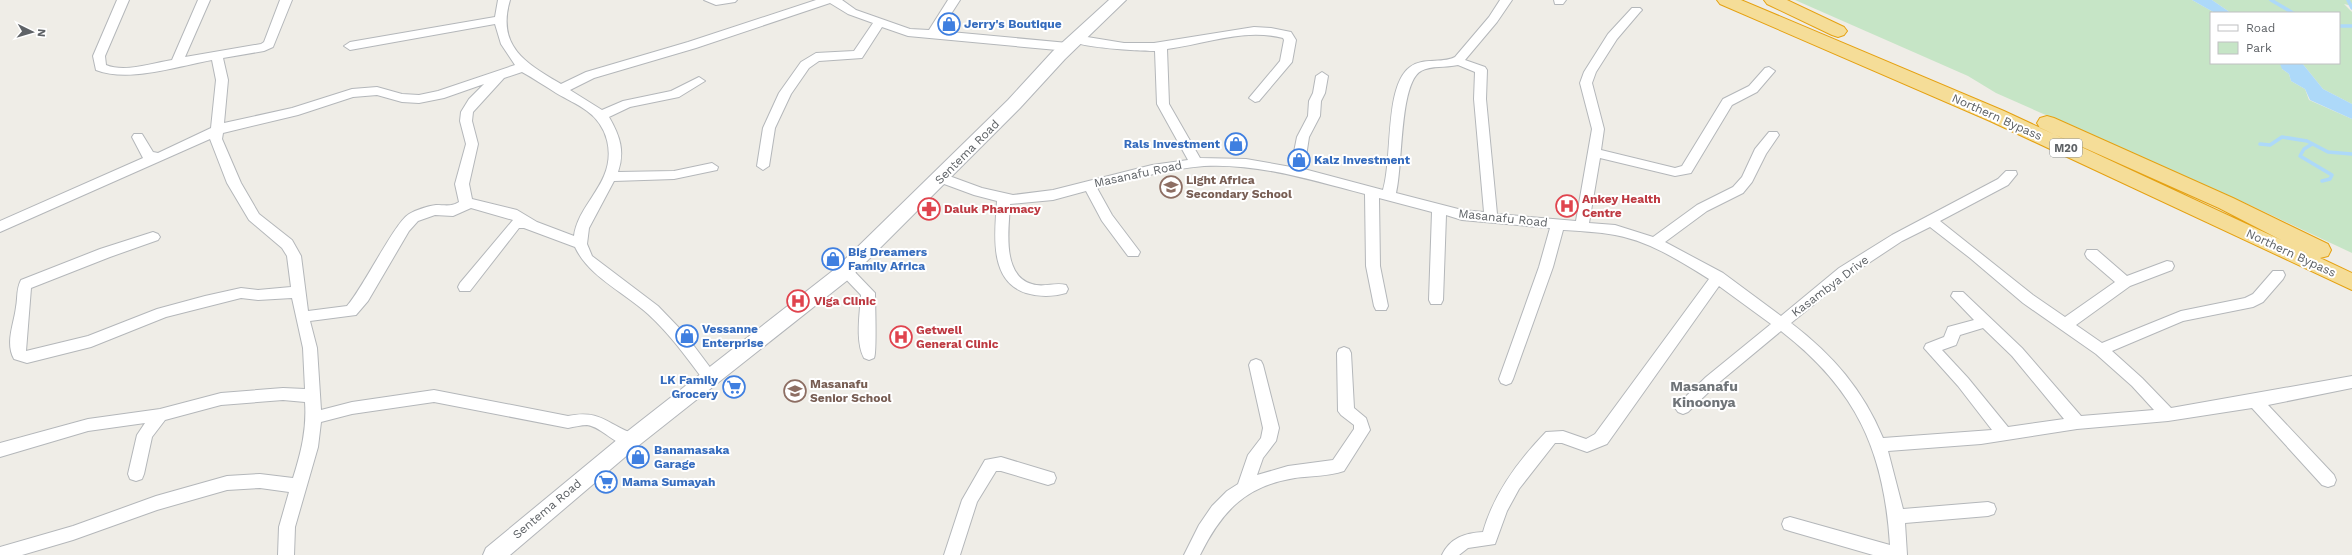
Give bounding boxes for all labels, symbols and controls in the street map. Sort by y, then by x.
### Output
shop icon: Jerry's Boutique [936,11,962,37]
north arrow [12,12,52,52]
legend [2210,12,2340,64]
place label: Jerry's Boutique [964,17,1062,31]
text: Road [2246,21,2275,35]
text: N [35,28,48,37]
text: Park [2246,41,2272,55]
street label: Northern Bypass [1950,91,2044,143]
street label: Sentema Road [932,117,1002,187]
shop icon: Rals Investment [1223,131,1249,157]
place label: Rals Investment [1124,137,1221,151]
road number: M20 [2050,139,2082,157]
shop icon: Kalz Investment [1286,147,1312,173]
place label: Kalz Investment [1314,153,1411,167]
street label: Masanafu Road [1093,158,1183,190]
place label: Light Africa Secondary School [1186,173,1292,201]
school or university icon: Light Africa Secondary School [1158,174,1184,200]
place label: Ankey Health Centre [1582,192,1661,220]
hospital icon: Ankey Health Centre [1554,193,1580,219]
pharmacy icon: Daluk Pharmacy [916,196,942,222]
place label: Daluk Pharmacy [944,202,1041,216]
street label: Masanafu Road [1458,206,1548,230]
street label: Northern Bypass [2244,226,2338,280]
place label: Big Dreamers Family Africa [848,245,928,273]
shop icon: Big Dreamers Family Africa [820,246,846,272]
street label: Kasambya Drive [1789,252,1871,320]
hospital icon: Viga Clinic [785,288,811,314]
place label: Viga Clinic [814,294,876,308]
place label: Vessanne Enterprise [702,322,764,350]
shop icon: Vessanne Enterprise [674,323,700,349]
place label: Getwell General Clinic [916,323,999,351]
hospital icon: Getwell General Clinic [888,324,914,350]
place label: LK Family Grocery [660,373,718,401]
supermarket icon: LK Family Grocery [721,374,747,400]
place label: Masanafu Senior School [810,377,892,405]
school or university icon: Masanafu Senior School [782,378,808,404]
district label: Masanafu Kinoonya [1670,378,1738,410]
place label: Banamasaka Garage [654,443,730,471]
shop icon: Banamasaka Garage [625,444,651,470]
supermarket icon: Mama Sumayah [593,469,619,495]
place label: Mama Sumayah [622,475,715,489]
street label: Sentema Road [510,476,584,542]

